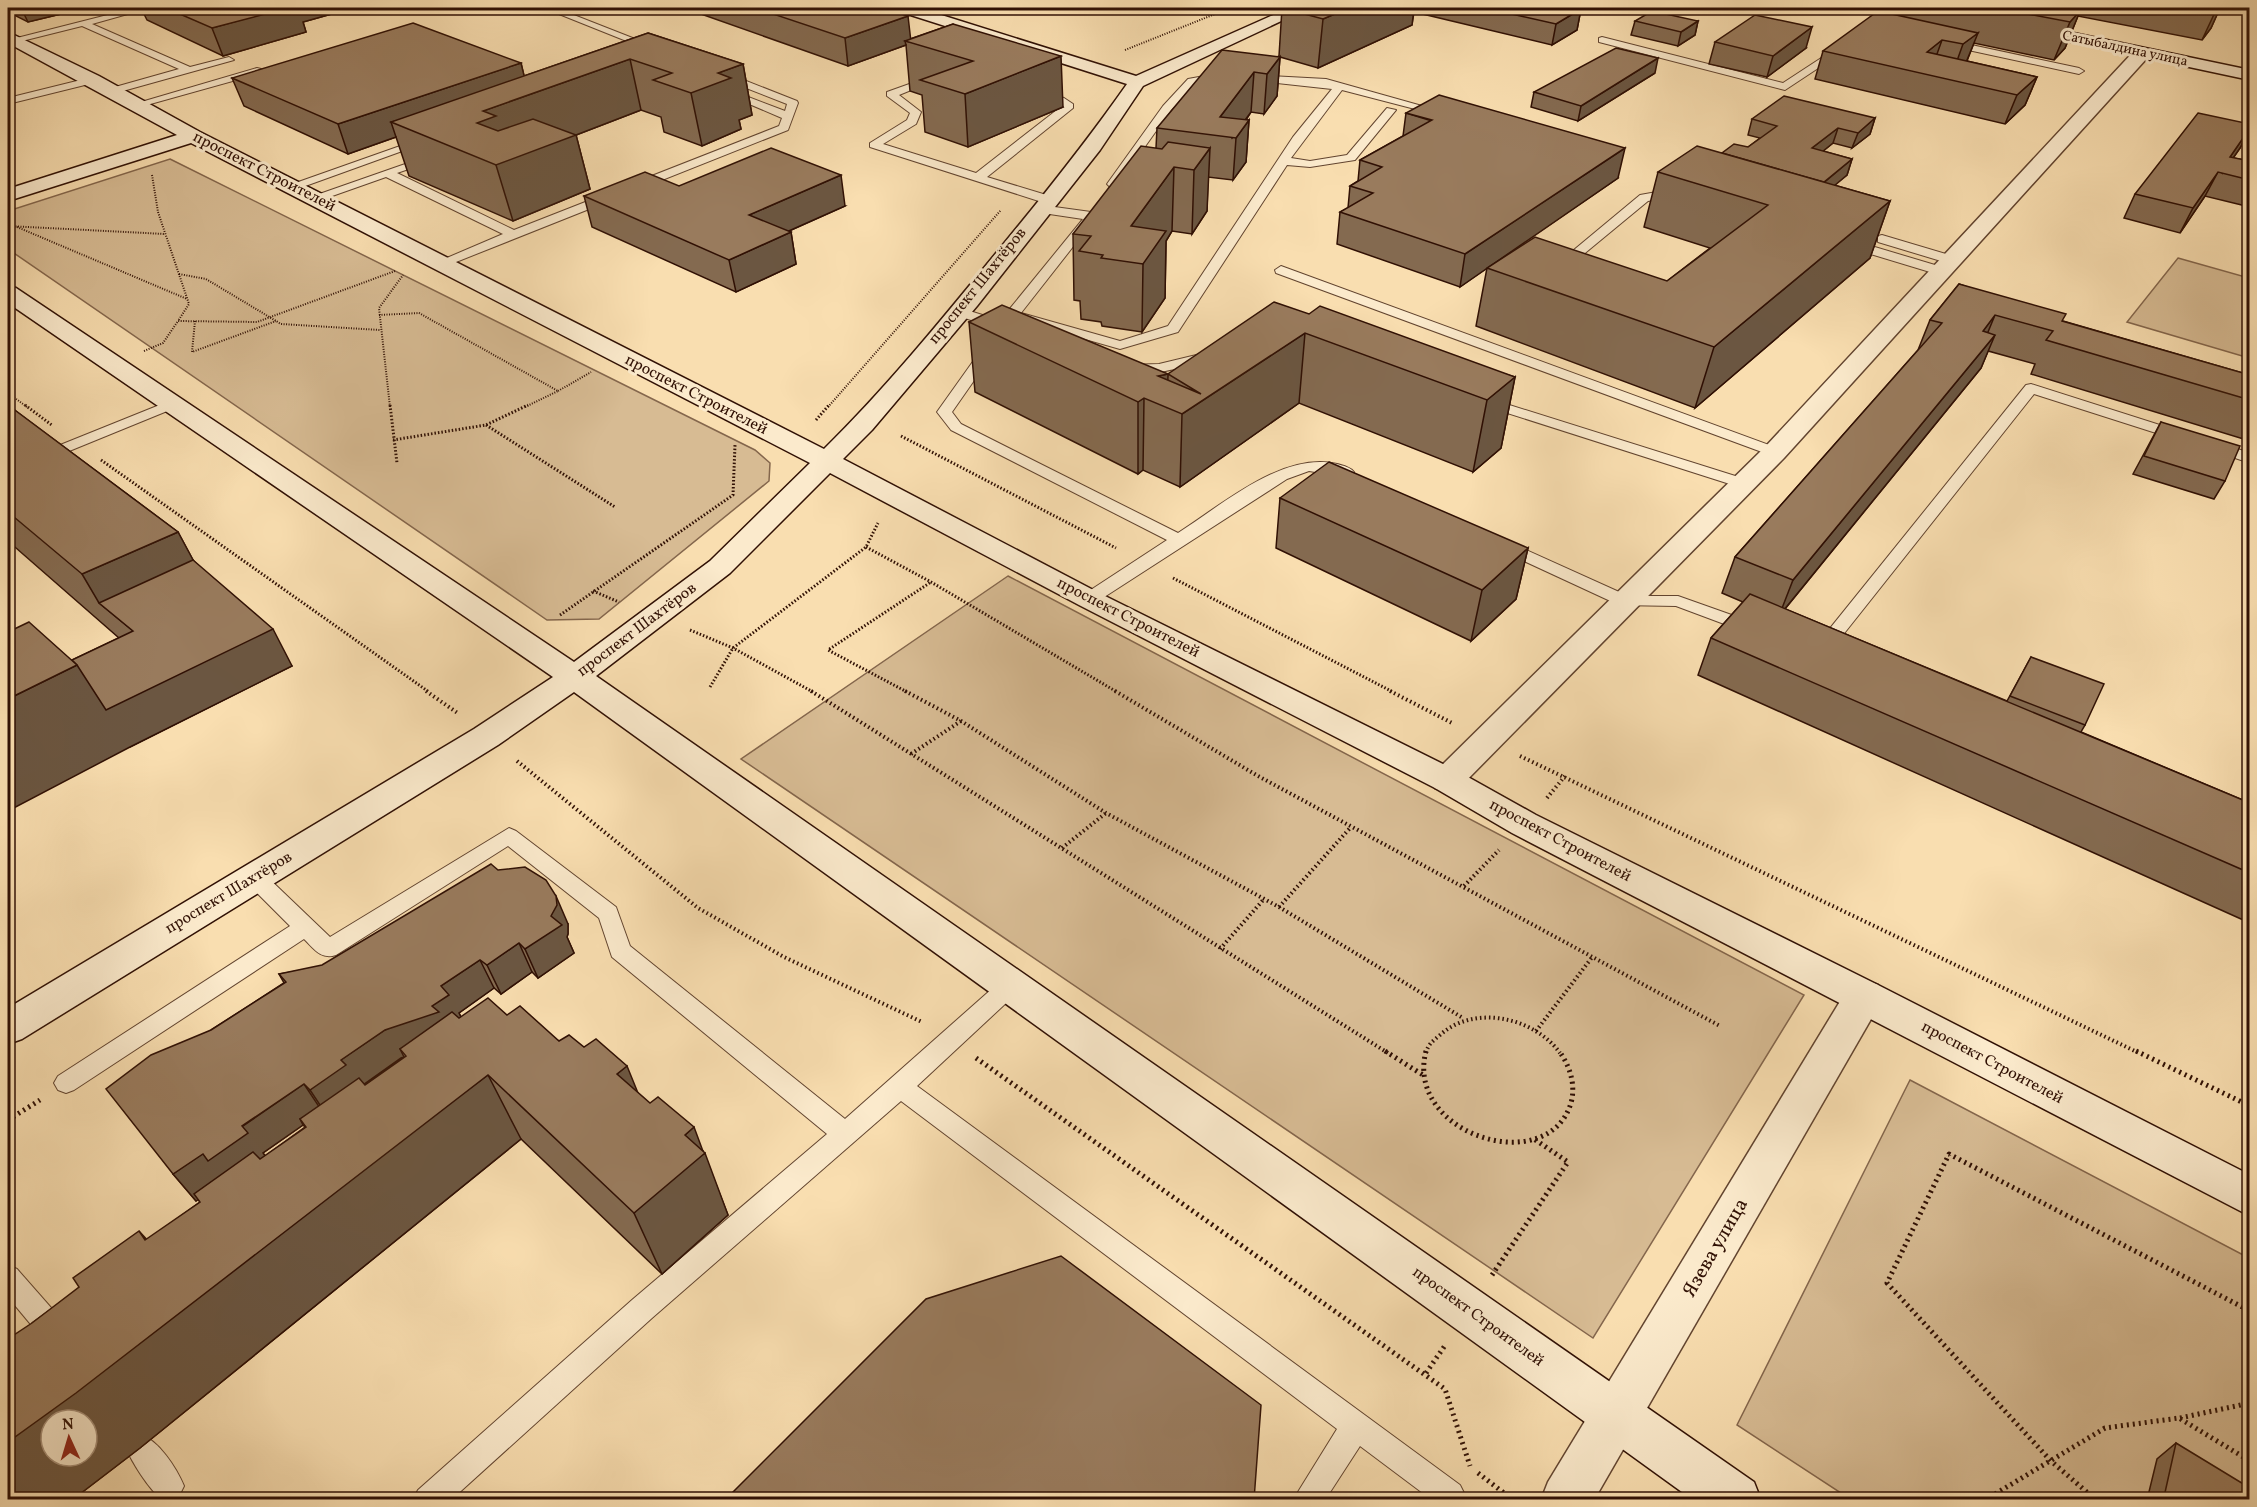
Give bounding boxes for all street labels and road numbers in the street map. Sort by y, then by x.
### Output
street label: Сатыбалдина улица [2061,26,2189,72]
street label: проспект Строителей [189,126,339,218]
street label: проспект Шахтёров [924,223,1032,349]
street label: проспект Строителей [621,349,771,441]
street label: проспект Строителей [1053,572,1203,664]
street label: проспект Шахтёров [573,578,701,682]
street label: проспект Строителей [1485,794,1635,888]
street label: проспект Шахтёров [161,846,297,940]
street label: проспект Строителей [1917,1016,2067,1110]
street label: Язева улица [1676,1193,1756,1303]
street label: проспект Строителей [1408,1262,1548,1372]

